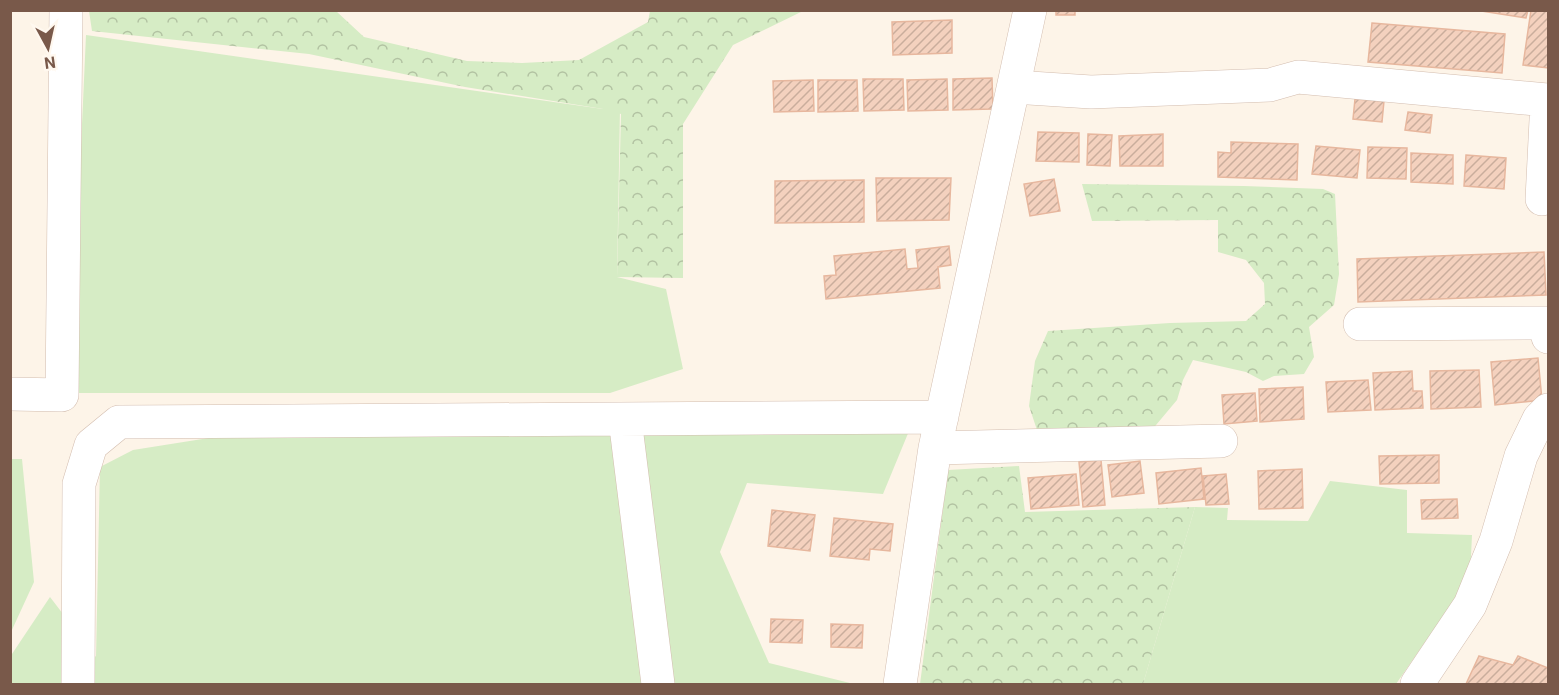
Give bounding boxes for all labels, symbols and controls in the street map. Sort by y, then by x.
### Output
north arrow [18,18,78,78]
text: N [43,52,57,73]

